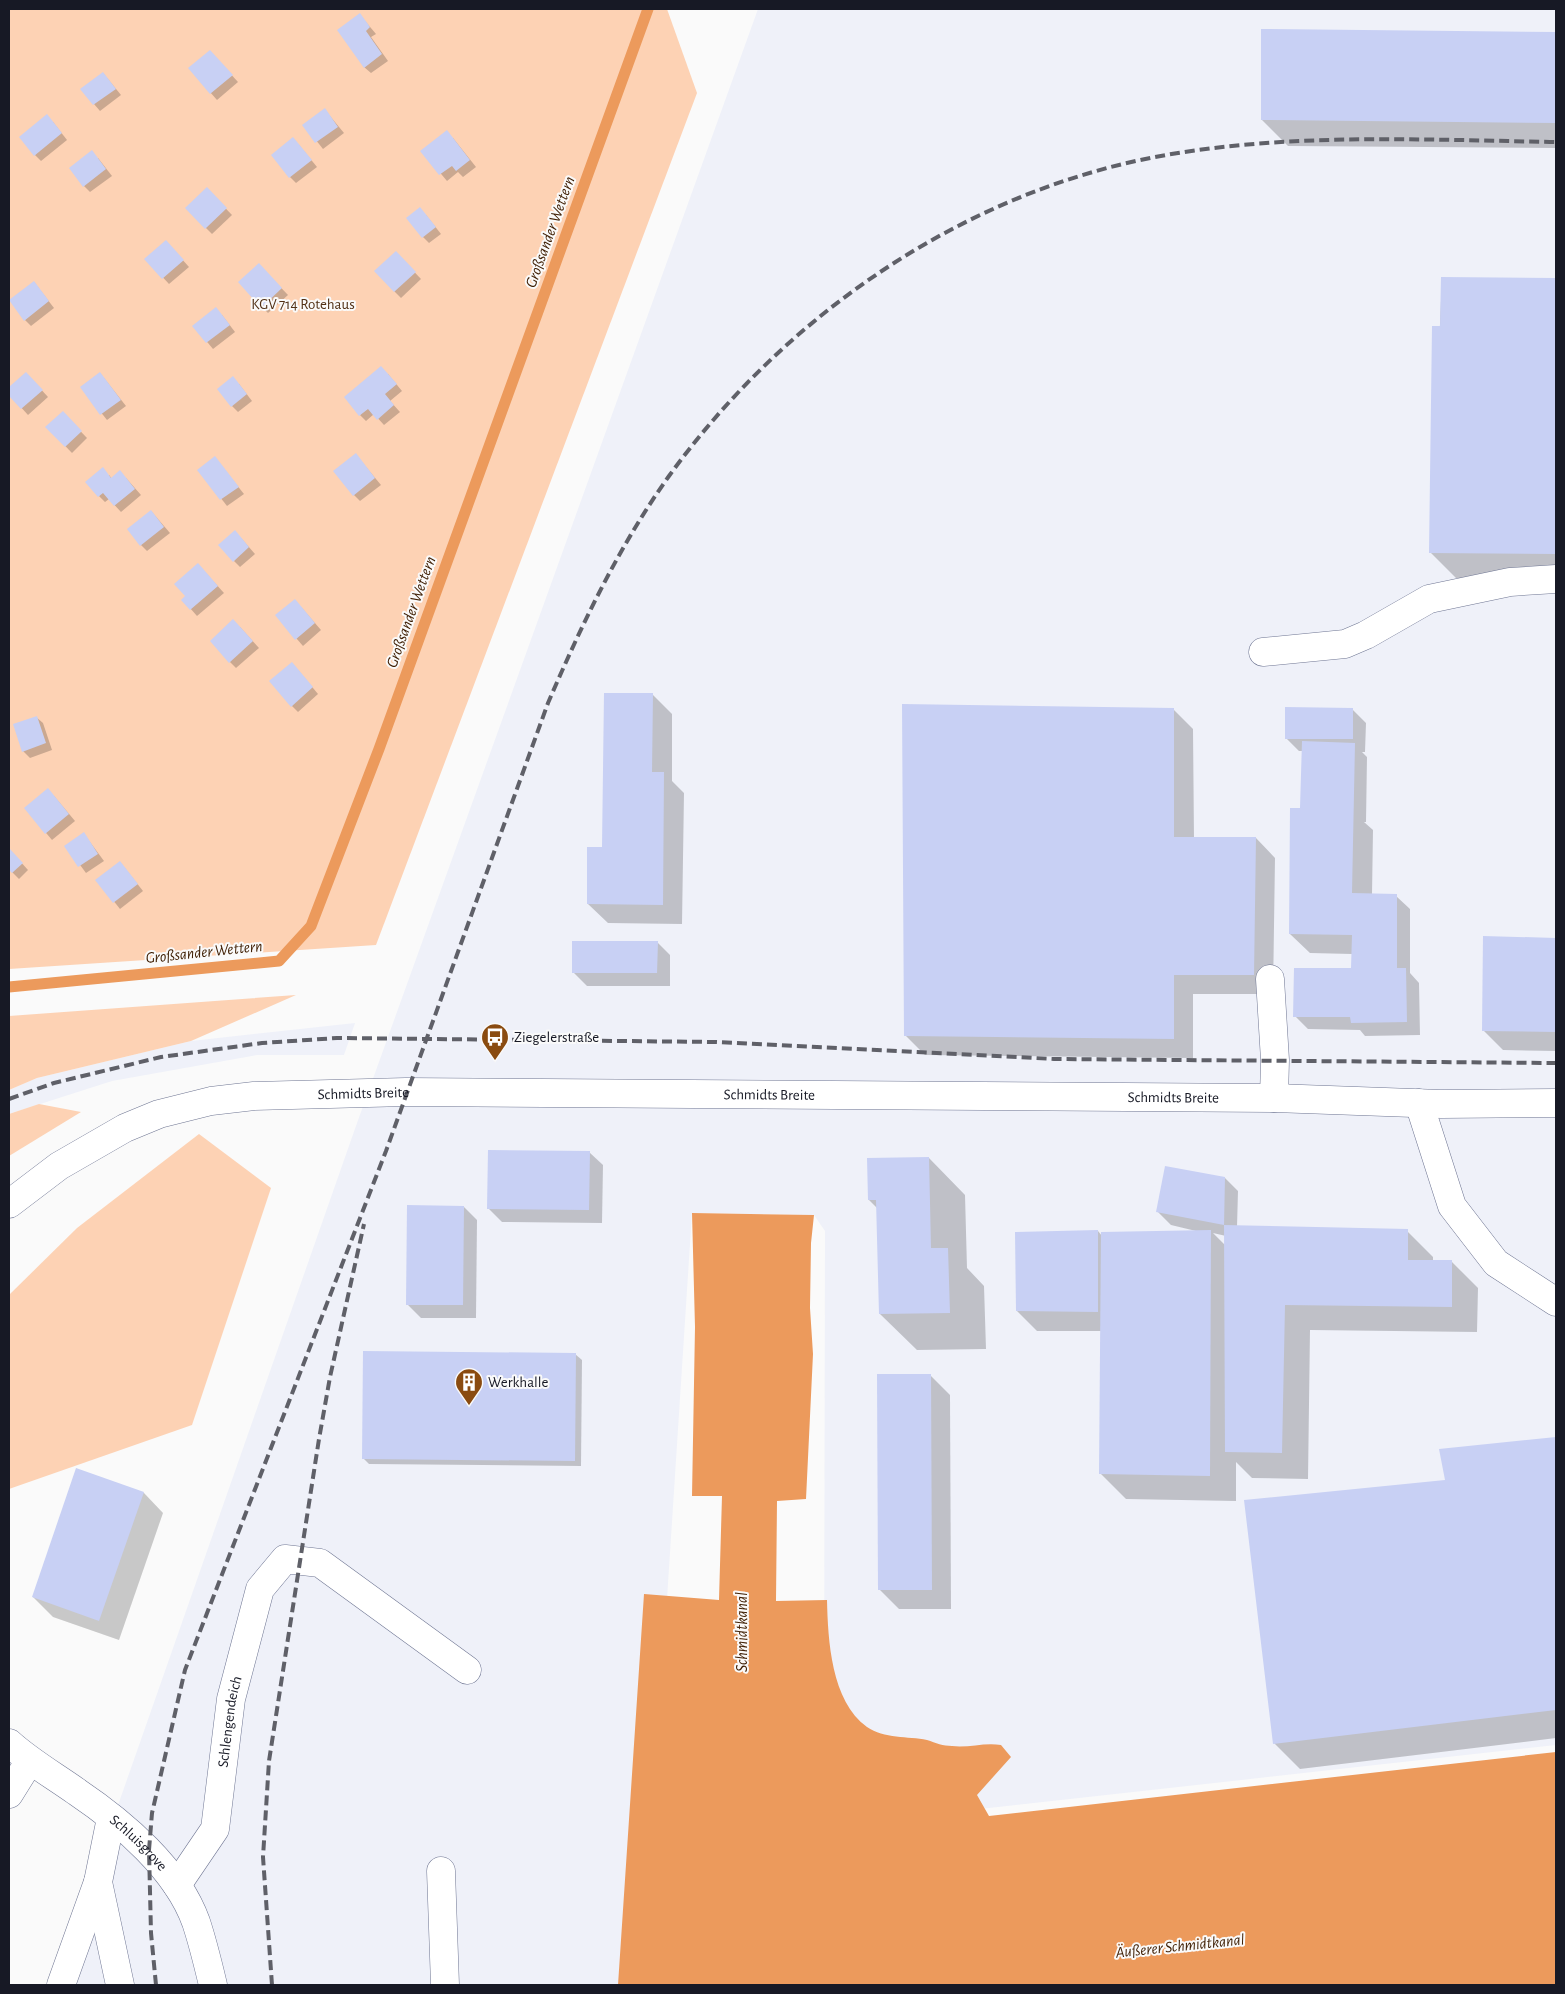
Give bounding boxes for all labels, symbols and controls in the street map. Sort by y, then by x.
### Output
water label: Großsander Wettern [522,174,578,290]
park label: KGV 714 Rotehaus [251,297,355,312]
water label: Großsander Wettern [383,554,439,670]
water label: Großsander Wettern [145,938,263,966]
bus stop icon: Ziegelerstraße [480,1022,510,1061]
place label: Ziegelerstraße [514,1030,599,1045]
street label: Schmidts Breite [318,1084,409,1102]
street label: Schmidts Breite [724,1087,815,1102]
street label: Schmidts Breite [1128,1089,1219,1105]
building icon: Werkhalle [454,1367,484,1406]
place label: Werkhalle [488,1375,548,1390]
water label: Schmidtkanal [734,1592,750,1672]
street label: Schlengendeich [215,1674,244,1768]
street label: Schluisgrove [107,1812,170,1874]
water label: Äußerer Schmidtkanal [1114,1929,1245,1961]

